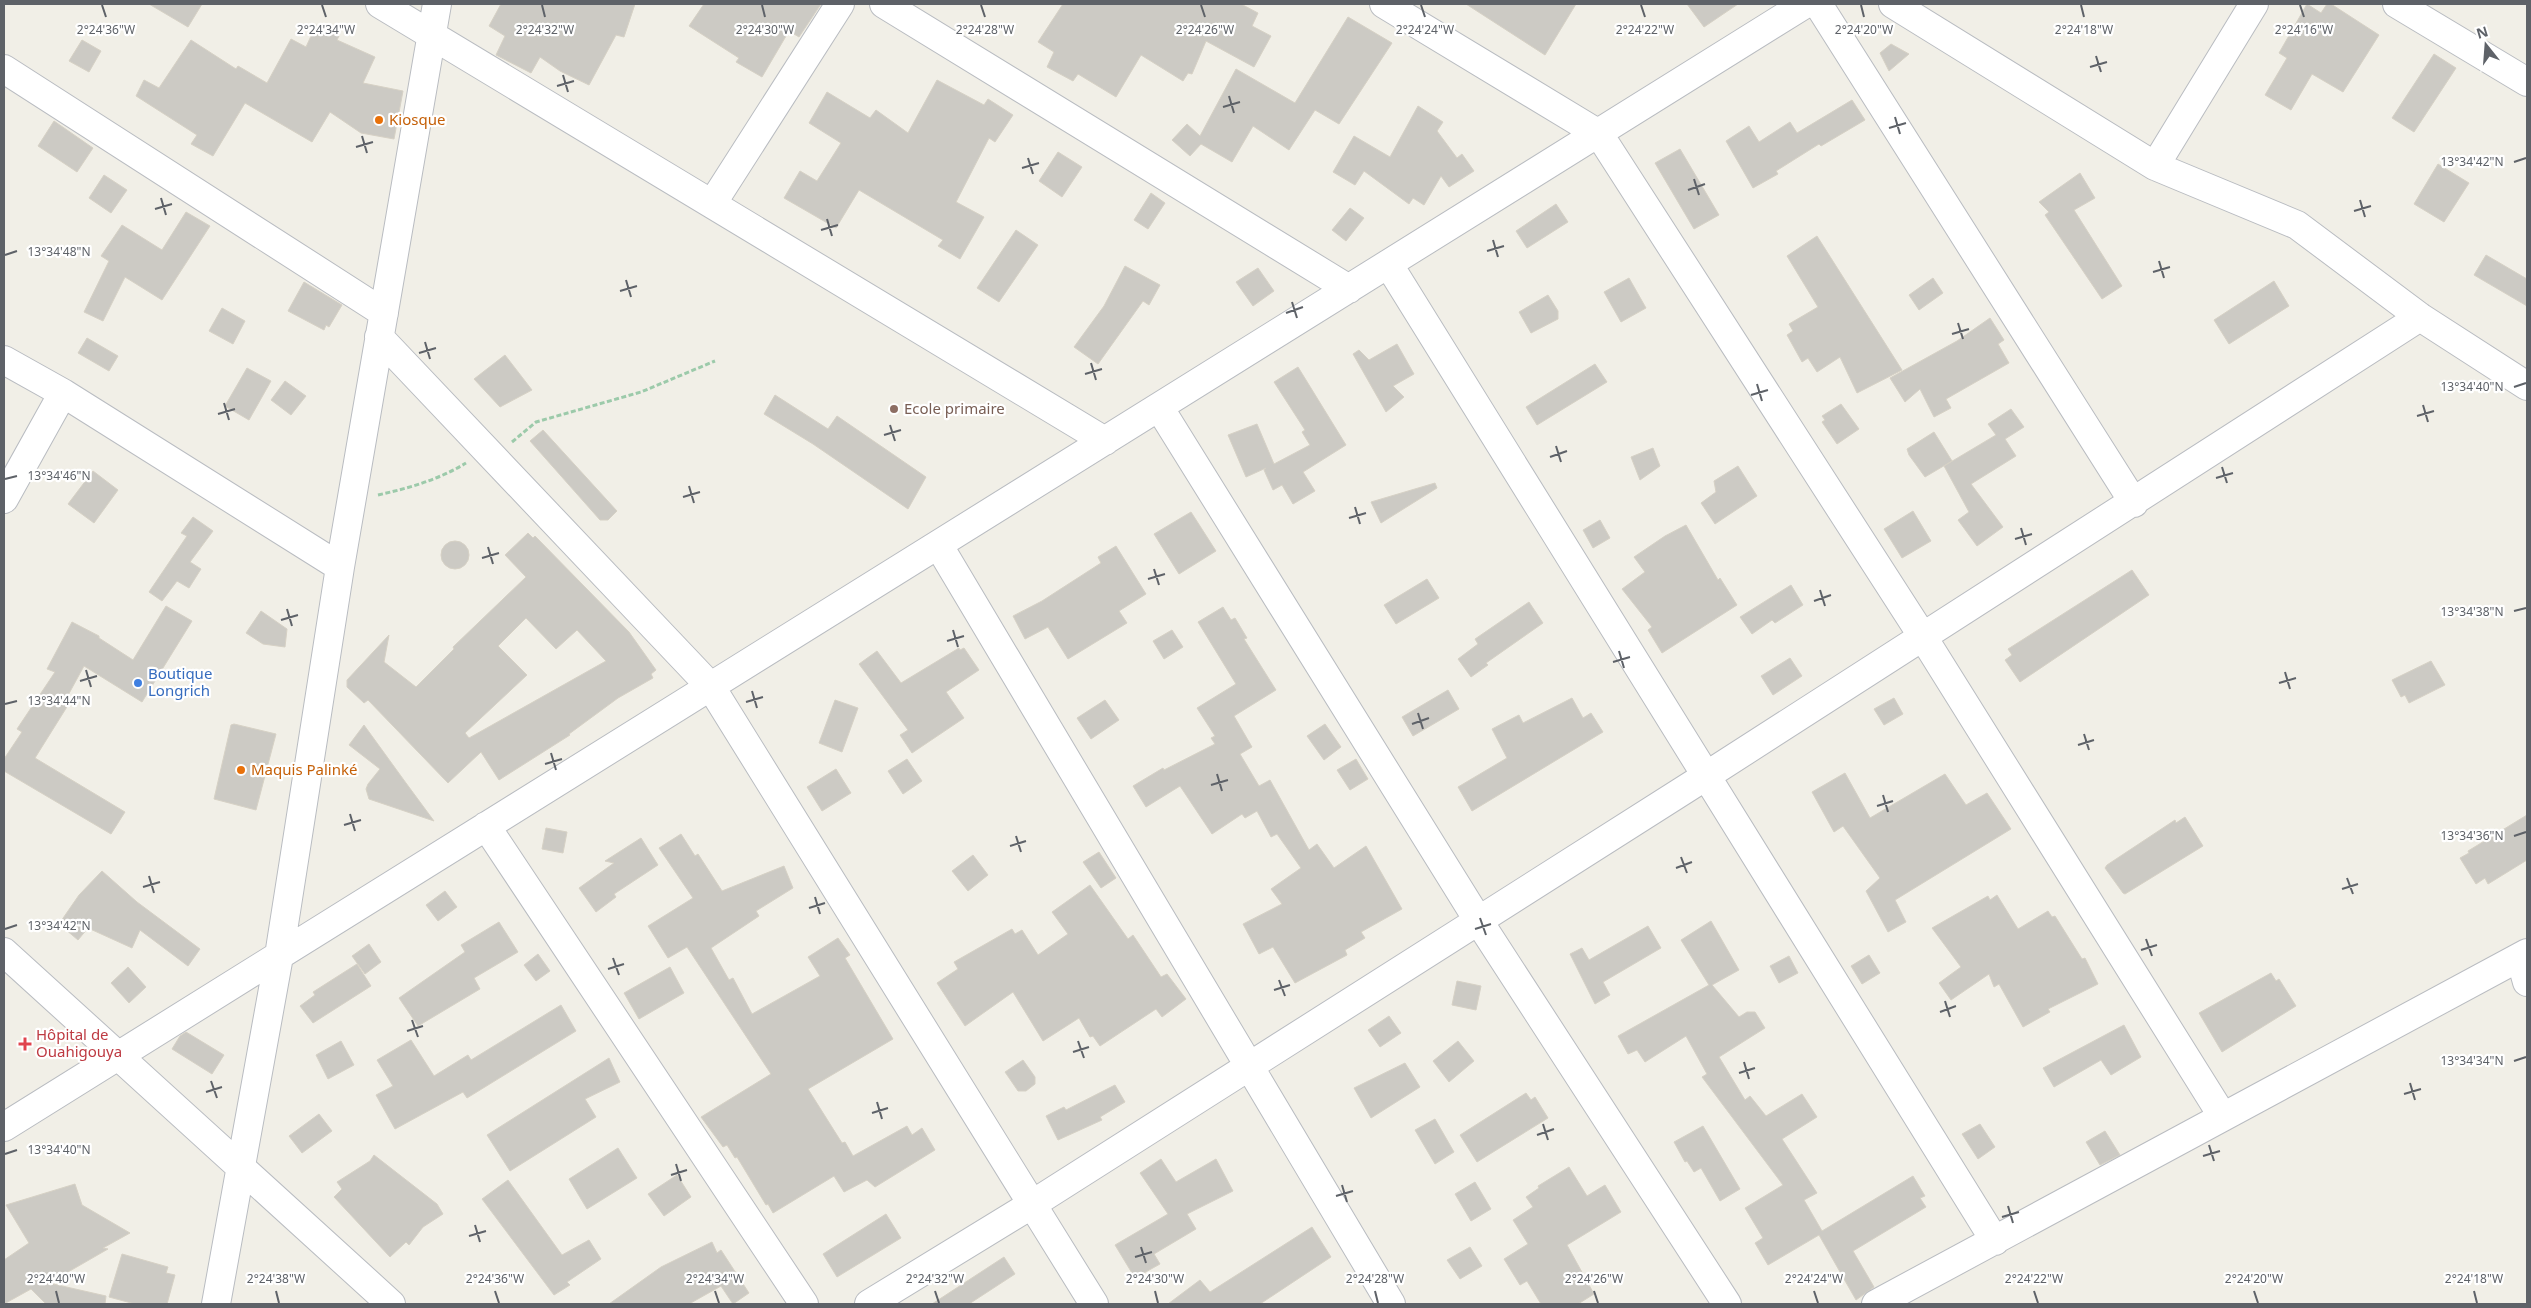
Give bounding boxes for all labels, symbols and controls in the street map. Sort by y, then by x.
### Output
north arrow [2461,20,2511,70]
text: 2°24'36"W [77,21,135,38]
text: 2°24'34"W [297,21,355,38]
text: 2°24'32"W [516,21,574,38]
text: 2°24'30"W [736,21,794,38]
text: 2°24'28"W [956,21,1014,38]
text: 2°24'26"W [1176,21,1234,38]
text: 2°24'24"W [1396,21,1454,38]
text: 2°24'22"W [1616,21,1674,38]
text: 2°24'20"W [1835,21,1893,38]
text: 2°24'18"W [2055,21,2113,38]
text: 2°24'16"W [2275,21,2333,38]
text: N [2474,21,2490,43]
place label: Kiosque [389,109,445,129]
marker: Kiosque [373,114,385,126]
text: 13°34'42"N [2440,153,2504,170]
text: 13°34'48"N [27,243,91,260]
text: 13°34'40"N [2440,378,2504,395]
place label: Ecole primaire [904,398,1005,418]
marker: Ecole primaire [888,403,900,415]
text: 13°34'46"N [27,467,91,484]
text: 13°34'38"N [2440,603,2504,620]
place label: Boutique Longrich [148,663,212,700]
marker: Boutique Longrich [132,677,144,689]
text: 13°34'44"N [27,692,91,709]
place label: Maquis Palinké [251,759,357,779]
marker: Maquis Palinké [235,764,247,776]
text: 13°34'36"N [2440,827,2504,844]
text: 13°34'42"N [27,917,91,934]
place label: Hôpital de Ouahigouya [36,1024,122,1061]
marker: Hôpital de Ouahigouya [18,1037,32,1051]
text: 13°34'34"N [2440,1052,2504,1069]
text: 13°34'40"N [27,1141,91,1158]
text: 2°24'40"W [27,1270,85,1287]
text: 2°24'38"W [247,1270,305,1287]
text: 2°24'36"W [466,1270,524,1287]
text: 2°24'34"W [686,1270,744,1287]
text: 2°24'32"W [906,1270,964,1287]
text: 2°24'30"W [1126,1270,1184,1287]
text: 2°24'28"W [1346,1270,1404,1287]
text: 2°24'26"W [1565,1270,1623,1287]
text: 2°24'24"W [1785,1270,1843,1287]
text: 2°24'22"W [2005,1270,2063,1287]
text: 2°24'20"W [2225,1270,2283,1287]
text: 2°24'18"W [2445,1270,2503,1287]

